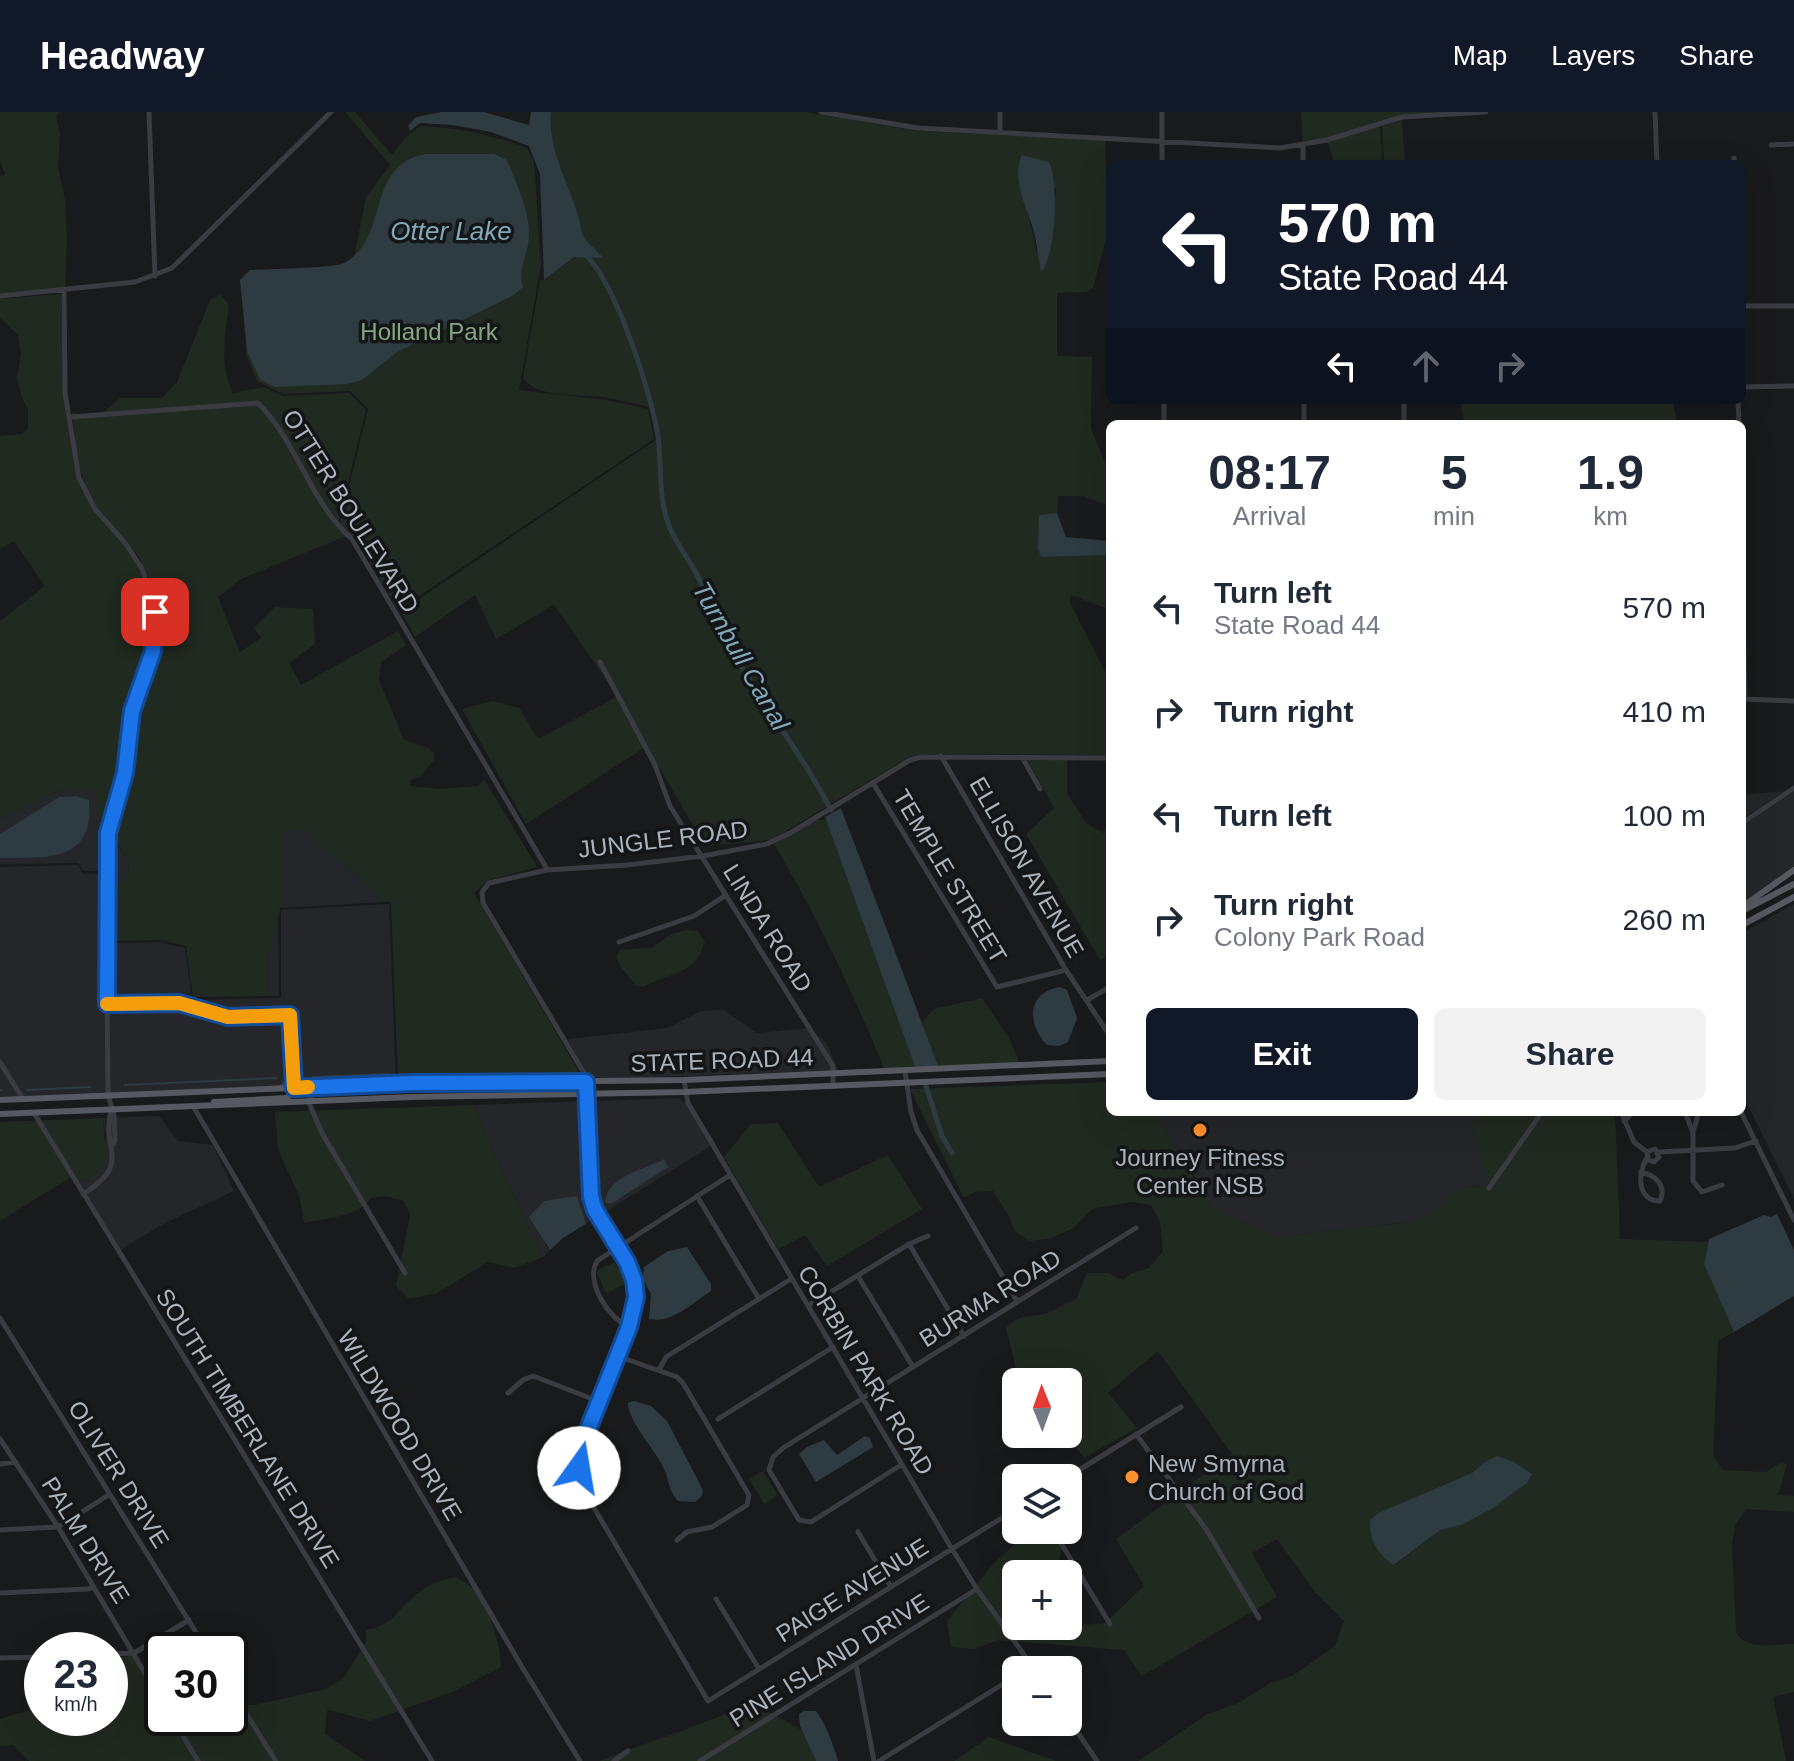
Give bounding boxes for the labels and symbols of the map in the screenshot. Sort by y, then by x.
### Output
water label: Otter Lake [390,216,512,246]
park label: Holland Park [360,318,499,345]
street label: OTTER BOULEVARD [277,405,425,617]
water label: Turnbull Canal [686,576,796,737]
pin [121,578,189,646]
street label: ELLISON AVENUE [964,772,1090,962]
street label: TEMPLE STREET [888,784,1013,968]
street label: JUNGLE ROAD [577,815,749,863]
street label: LINDA ROAD [718,859,818,997]
street label: STATE ROAD 44 [630,1043,814,1077]
marker: Journey Fitness Center NSB [1191,1121,1209,1139]
place label: Journey Fitness Center NSB [1115,1144,1285,1199]
street label: BURMA ROAD [914,1244,1066,1352]
street label: CORBIN PARK ROAD [793,1260,939,1480]
street label: SOUTH TIMBERLANE DRIVE [151,1284,345,1572]
street label: WILDWOOD DRIVE [332,1325,468,1525]
north arrow [1002,1368,1082,1448]
street label: OLIVER DRIVE [63,1396,175,1552]
position arrow [537,1426,621,1510]
place label: New Smyrna Church of God [1148,1450,1304,1505]
marker: New Smyrna Church of God [1123,1468,1141,1486]
street label: PALM DRIVE [37,1472,135,1608]
street label: PAIGE AVENUE [771,1532,933,1648]
street label: PINE ISLAND DRIVE [725,1588,933,1732]
speed limit sign: 30 [144,1632,248,1736]

